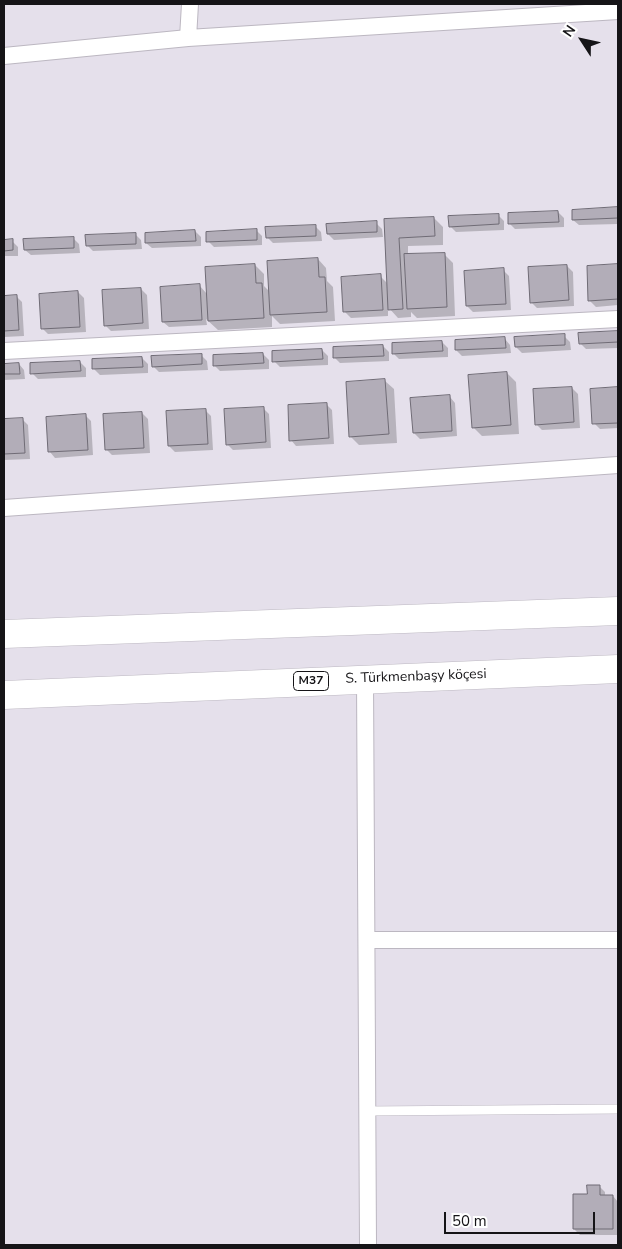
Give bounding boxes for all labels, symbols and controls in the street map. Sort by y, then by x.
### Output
north arrow [557,15,607,65]
text: N [559,21,580,41]
street label: S. Türkmenbaşy köçesi [345,666,487,688]
road number: M37 [294,671,328,690]
scale bar [447,1202,598,1234]
text: 50 m [452,1211,487,1231]

